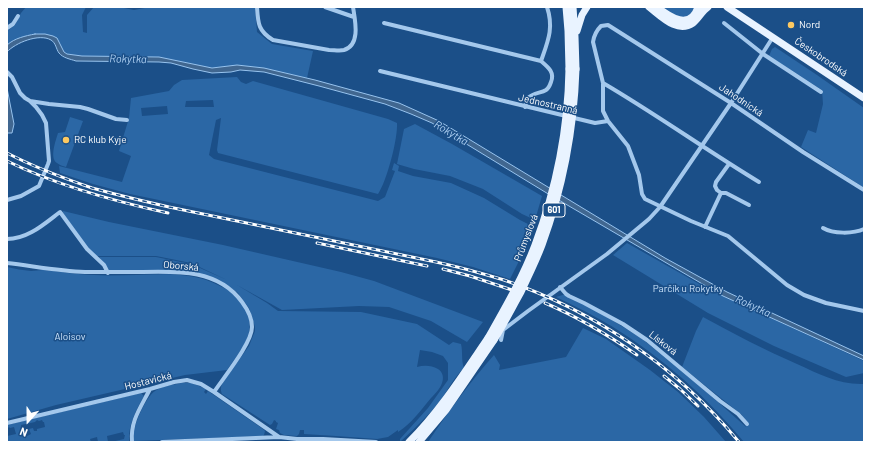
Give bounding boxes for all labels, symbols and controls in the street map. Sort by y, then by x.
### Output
place label: Nord [799,19,820,31]
marker: Nord [786,20,796,30]
street label: Českobrodská [792,35,850,79]
water label: Rokytka [109,52,147,66]
street label: Jahodnická [717,81,765,119]
street label: Jednostranná [517,91,579,117]
water label: Rokytka [432,118,470,148]
place label: RC klub Kyje [74,134,127,146]
marker: RC klub Kyje [61,135,71,145]
road number: 601 [543,203,565,217]
street label: Průmyslová [512,213,540,263]
street label: Oborská [163,258,199,274]
park label: Parčík u Rokytky [653,283,723,295]
water label: Rokytka [733,292,773,320]
street label: Lísková [647,328,679,358]
park label: Aloisov [54,331,86,343]
street label: Hostavická [123,369,173,393]
north arrow [8,401,48,441]
text: N [18,425,29,440]

